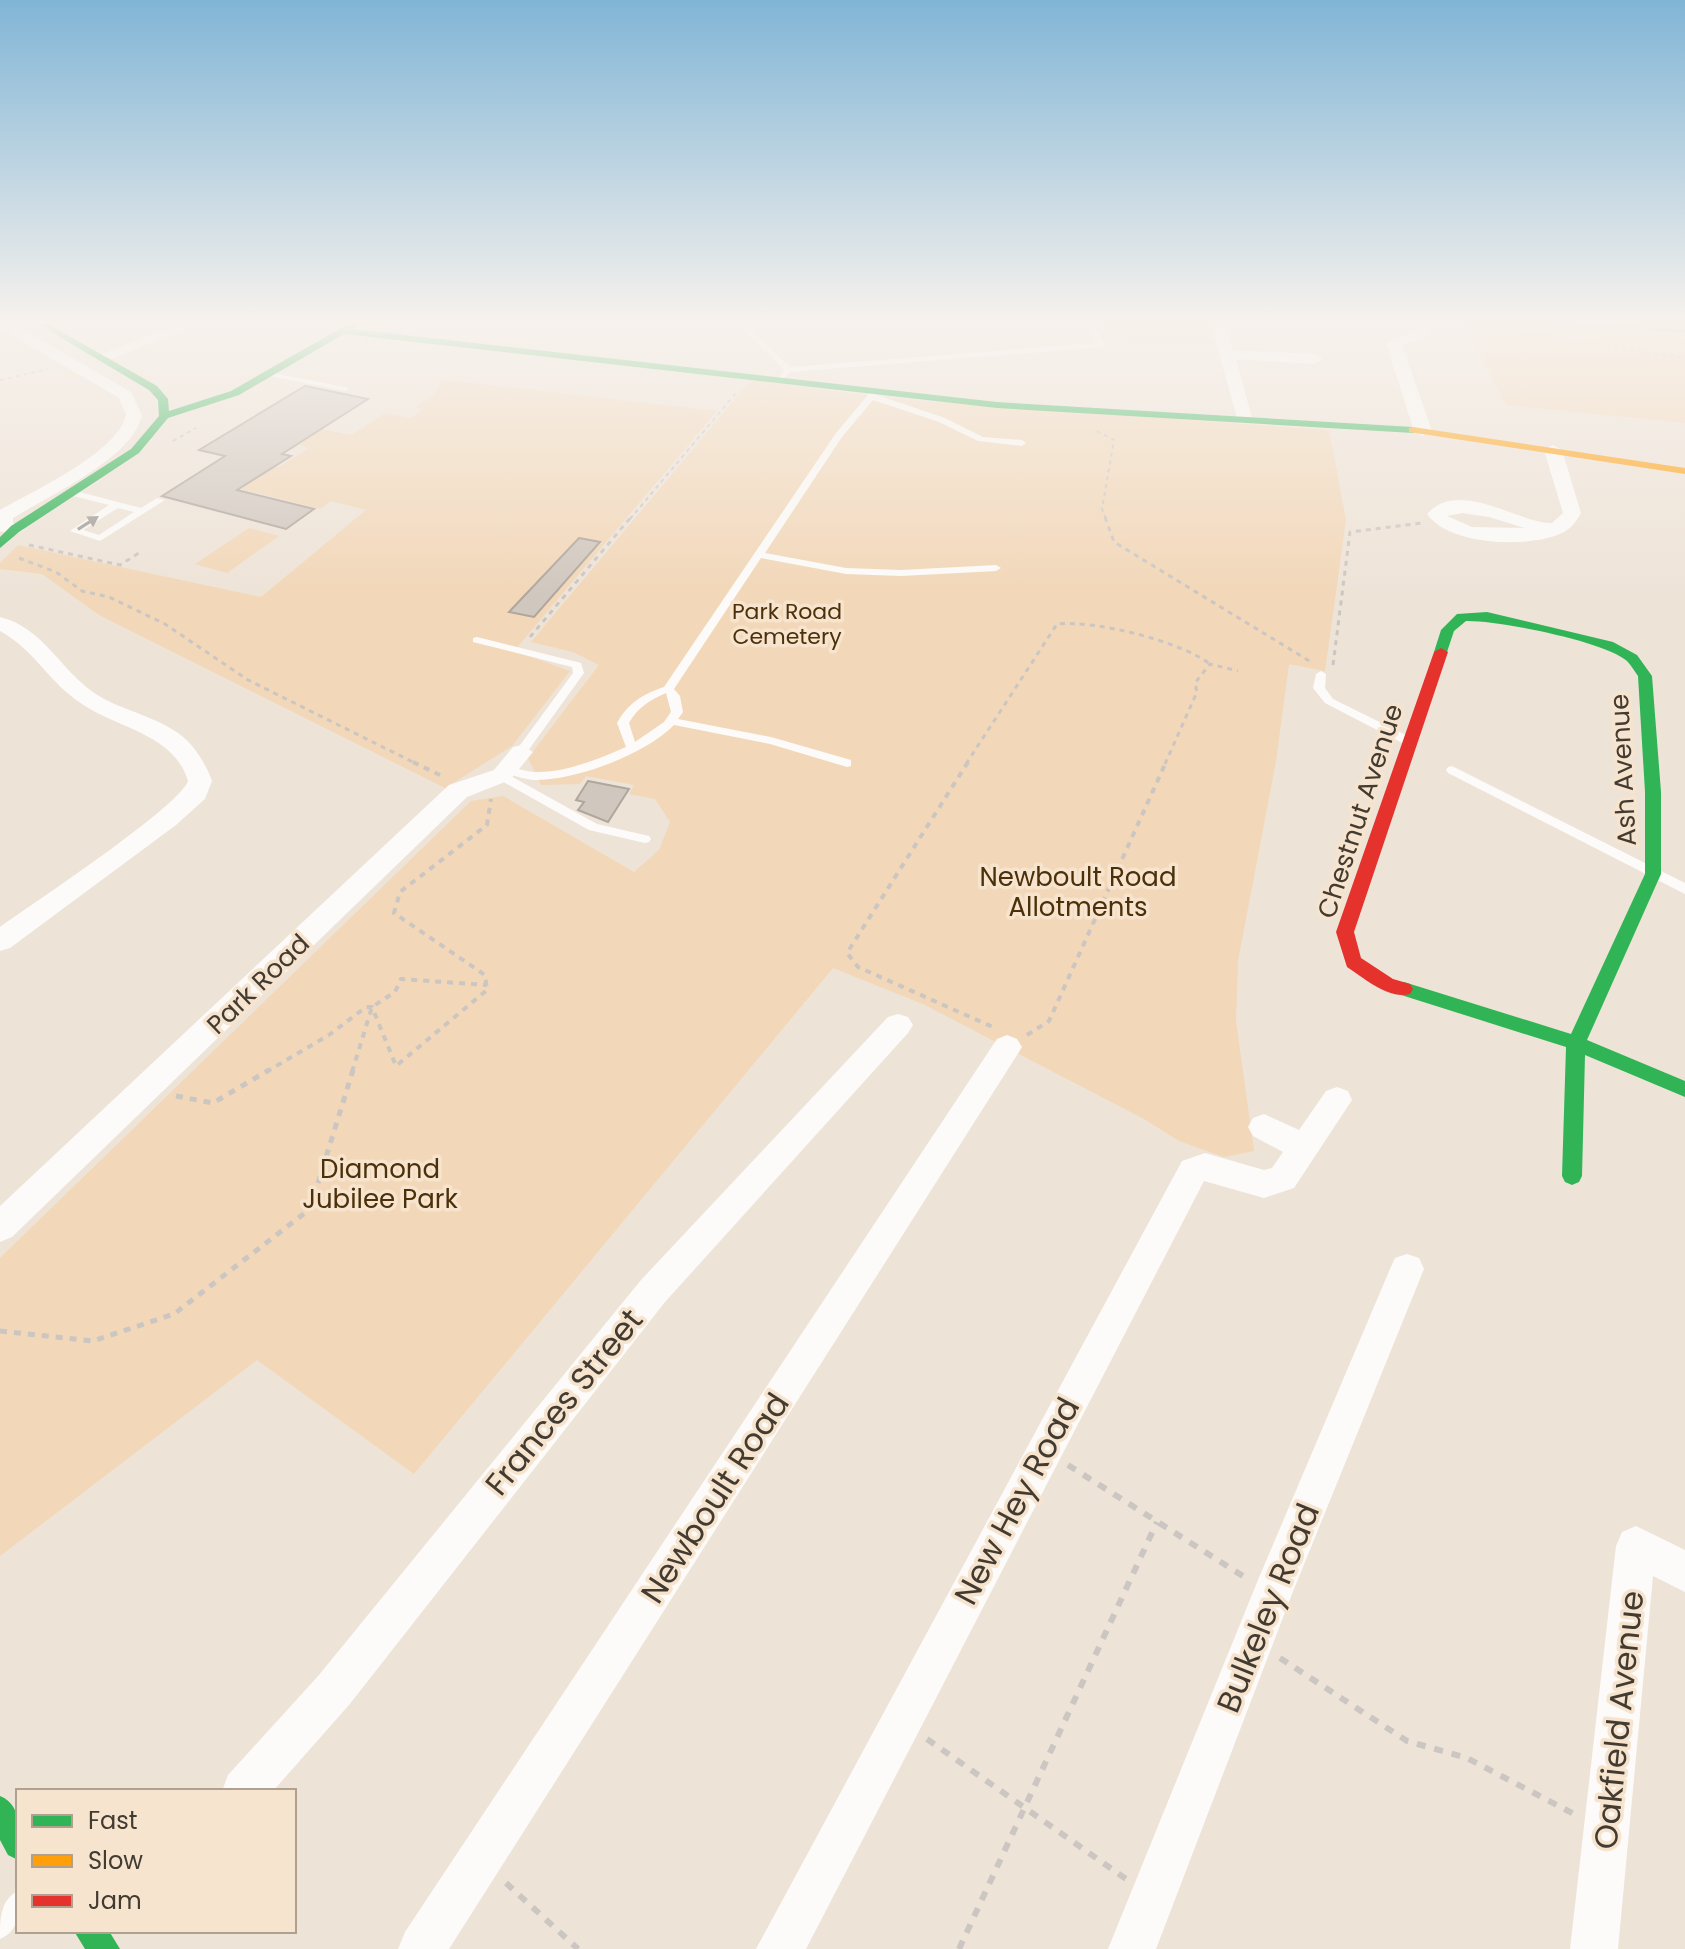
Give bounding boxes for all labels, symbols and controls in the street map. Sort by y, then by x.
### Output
one-way arrow [77,516,99,530]
park label: Park Road Cemetery [732,596,842,652]
street label: Ash Avenue [1601,693,1645,847]
street label: Chestnut Avenue [1308,699,1412,923]
park label: Newboult Road Allotments [980,859,1176,925]
street label: Park Road [199,926,317,1042]
park label: Diamond Jubilee Park [302,1151,458,1217]
street label: Frances Street [474,1299,653,1505]
street label: Newboult Road [630,1384,799,1612]
street label: New Hey Road [943,1389,1090,1612]
street label: Bulkeley Road [1205,1497,1330,1719]
street label: Oakfield Avenue [1583,1588,1654,1851]
legend [16,1789,296,1933]
text: Fast [88,1804,138,1837]
text: Slow [88,1844,143,1877]
text: Jam [88,1884,142,1917]

